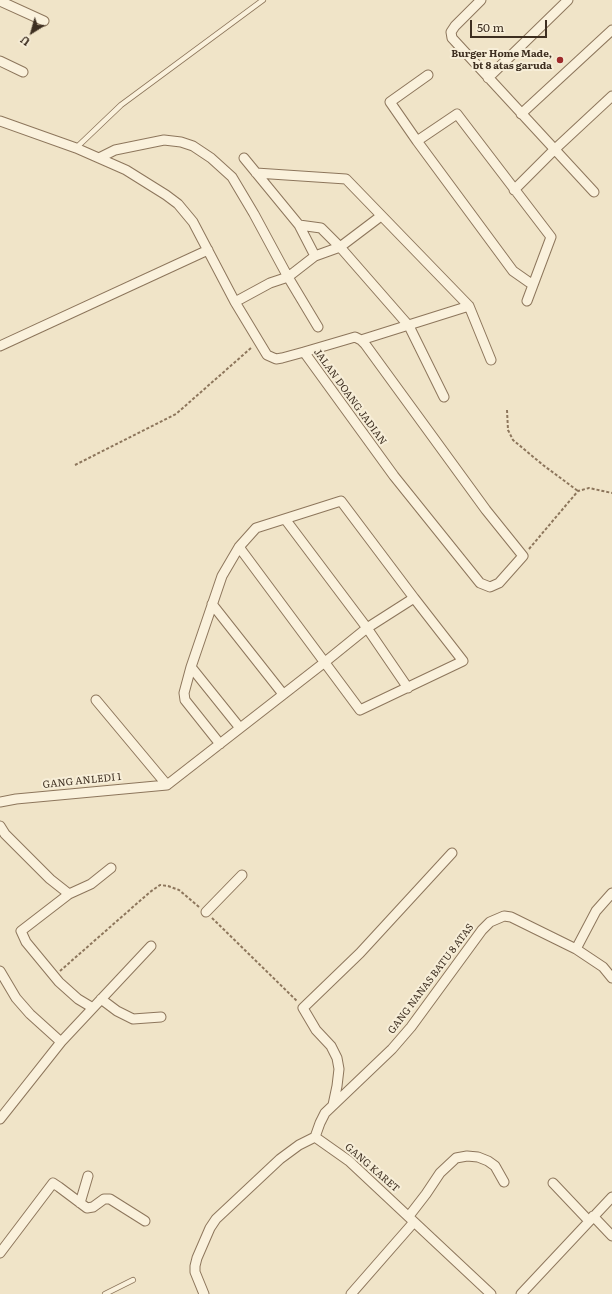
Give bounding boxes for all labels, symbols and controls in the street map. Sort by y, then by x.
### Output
north arrow [12,12,52,52]
scale bar [472,12,549,38]
text: 50 m [477,18,504,36]
text: U [17,33,33,51]
place label: Burger Home Made, bt 8 atas garuda [451,48,552,72]
marker: Burger Home Made, bt 8 atas garuda [555,55,565,65]
street label: JALAN DOANG JADIAN [311,347,389,447]
street label: GANG ANLEDI 1 [42,771,122,791]
street label: GANG NANAS BATU 8 ATAS [386,922,476,1036]
street label: GANG KARET [342,1141,402,1195]

